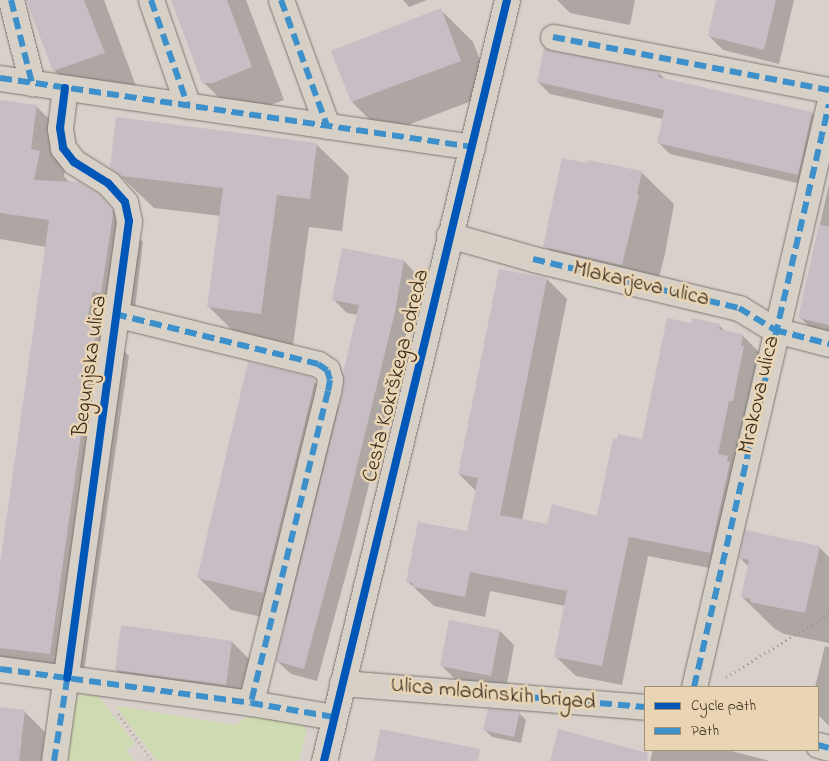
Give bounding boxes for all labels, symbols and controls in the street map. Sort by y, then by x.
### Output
street label: Mlakarjeva ulica [570,256,712,314]
street label: Cesta Kokrškega odreda [358,267,436,485]
street label: Begunjska ulica [68,294,114,438]
street label: Mrakova ulica [734,333,786,457]
street label: Ulica mladinskih brigad [389,673,597,717]
legend [644,686,819,751]
text: Cycle path [691,695,756,717]
text: Path [691,720,719,742]

